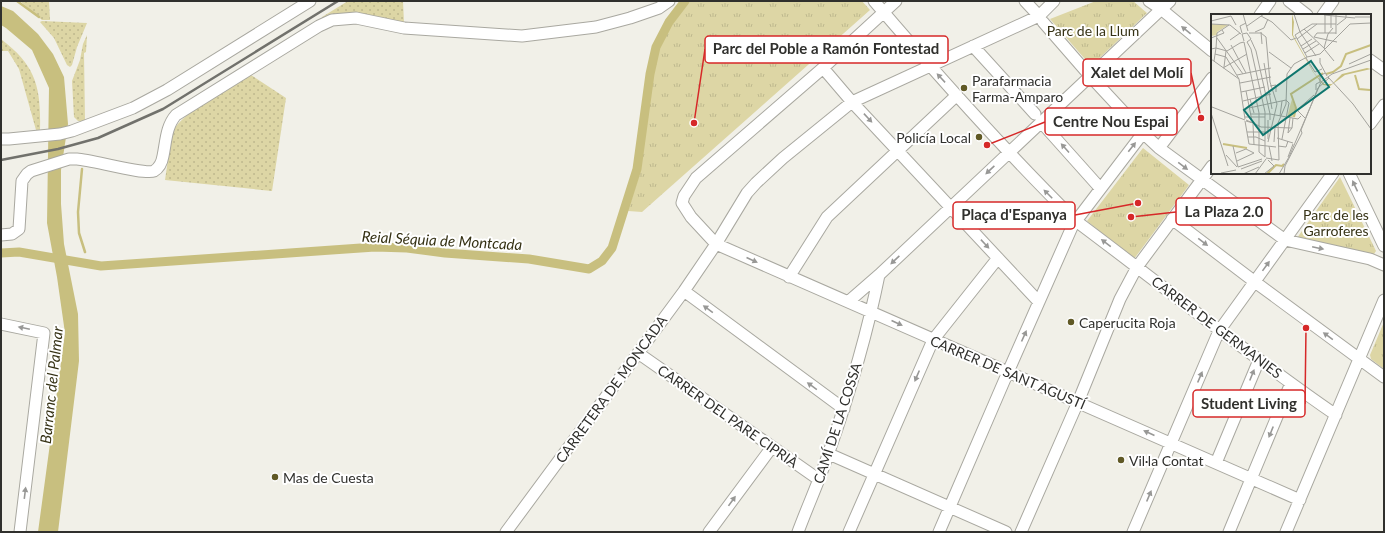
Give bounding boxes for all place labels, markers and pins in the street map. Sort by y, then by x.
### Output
callout: Parc del Poble a Ramón Fontestad [705,36,948,63]
callout: Xalet del Molí [1083,59,1191,86]
place label: Parafarmacia Farma-Amparo [972,72,1063,105]
marker: Parafarmacia Farma-Amparo [959,83,969,93]
callout: Centre Nou Espai [1045,108,1177,135]
place label: Policía Local [896,129,971,146]
marker: Policía Local [974,132,984,142]
callout: La Plaza 2.0 [1176,198,1271,225]
callout: Plaça d'Espanya [953,202,1075,229]
place label: Caperucita Roja [1079,314,1176,331]
marker: Caperucita Roja [1066,317,1076,327]
callout: Student Living [1193,390,1305,417]
place label: Vil·la Contat [1129,452,1204,469]
marker: Vil·la Contat [1116,455,1126,465]
place label: Mas de Cuesta [283,469,374,486]
marker: Mas de Cuesta [270,472,280,482]

